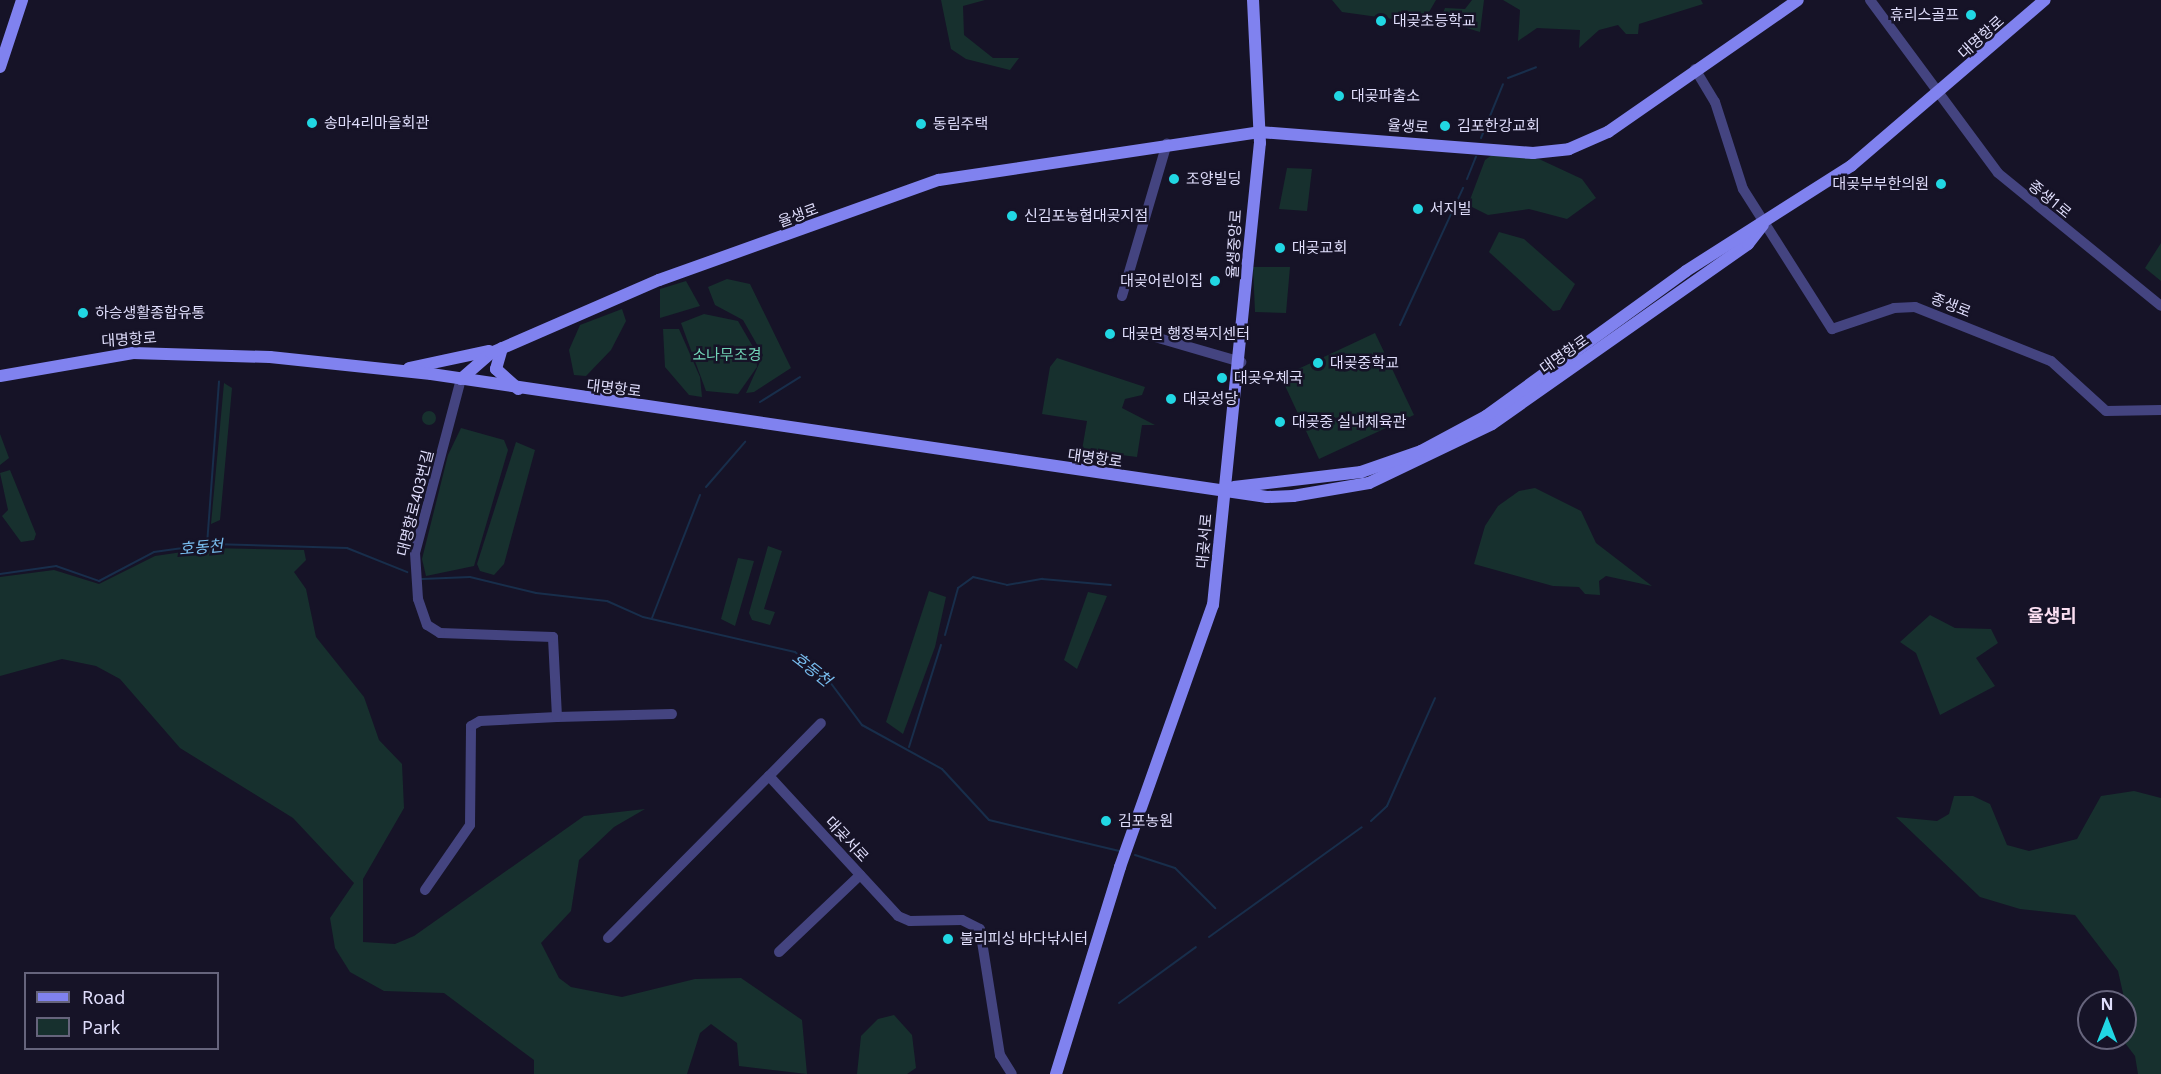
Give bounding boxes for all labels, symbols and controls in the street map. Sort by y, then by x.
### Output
place label: 휴리스골프 [1890,6,1959,24]
marker: 휴리스골프 [1964,8,1978,22]
place label: 대곶초등학교 [1393,12,1476,30]
street label: 대명항로 [1954,12,2008,62]
marker: 대곶초등학교 [1374,14,1388,28]
place label: 대곶파출소 [1351,87,1420,105]
marker: 대곶파출소 [1332,89,1346,103]
place label: 송마4리마을회관 [324,114,429,132]
place label: 동림주택 [933,115,988,133]
marker: 송마4리마을회관 [305,116,319,130]
street label: 율생로 [1387,116,1429,136]
marker: 동림주택 [914,117,928,131]
place label: 김포한강교회 [1457,117,1540,135]
marker: 김포한강교회 [1438,119,1452,133]
place label: 조양빌딩 [1186,170,1241,188]
marker: 조양빌딩 [1167,172,1181,186]
place label: 대곶부부한의원 [1832,175,1929,193]
street label: 종생1로 [2025,176,2075,222]
marker: 대곶부부한의원 [1934,177,1948,191]
street label: 율생로 [775,199,821,231]
place label: 서지빌 [1430,200,1471,218]
marker: 서지빌 [1411,202,1425,216]
place label: 신김포농협대곶지점 [1024,207,1148,225]
marker: 신김포농협대곶지점 [1005,209,1019,223]
street label: 율생중앙로 [1223,209,1245,279]
place label: 대곶교회 [1292,239,1347,257]
marker: 대곶교회 [1273,241,1287,255]
place label: 대곶어린이집 [1120,272,1203,290]
marker: 대곶어린이집 [1208,274,1222,288]
street label: 종생로 [1928,289,1974,321]
place label: 하승생활종합유통 [95,304,205,322]
marker: 하승생활종합유통 [76,306,90,320]
place label: 대곶면 행정복지센터 [1122,325,1250,343]
marker: 대곶면 행정복지센터 [1103,327,1117,341]
street label: 대명항로 [101,328,157,350]
street label: 대명항로 [1536,331,1592,377]
park label: 소나무조경 [693,346,761,364]
place label: 대곶중학교 [1330,354,1399,372]
marker: 대곶중학교 [1311,356,1325,370]
place label: 대곶우체국 [1234,369,1303,387]
marker: 대곶우체국 [1215,371,1229,385]
street label: 대명항로 [586,376,642,400]
place label: 대곶성당 [1183,390,1238,408]
marker: 대곶성당 [1164,392,1178,406]
place label: 대곶중 실내체육관 [1292,413,1406,431]
marker: 대곶중 실내체육관 [1273,415,1287,429]
street label: 대명항로 [1066,445,1124,471]
street label: 대명항로403번길 [393,448,437,558]
street label: 대곶서로 [1193,513,1215,569]
water label: 호동천 [178,536,224,558]
district label: 율생리 [2027,604,2077,626]
water label: 호동천 [789,648,835,690]
place label: 김포농원 [1118,812,1173,830]
street label: 대곶서로 [822,813,872,865]
marker: 김포농원 [1099,814,1113,828]
place label: 불리피싱 바다낚시터 [960,930,1088,948]
marker: 불리피싱 바다낚시터 [941,932,955,946]
legend [24,972,219,1050]
text: Road [82,985,125,1009]
north arrow [2077,990,2137,1050]
text: N [2100,993,2114,1015]
text: Park [82,1015,120,1039]

